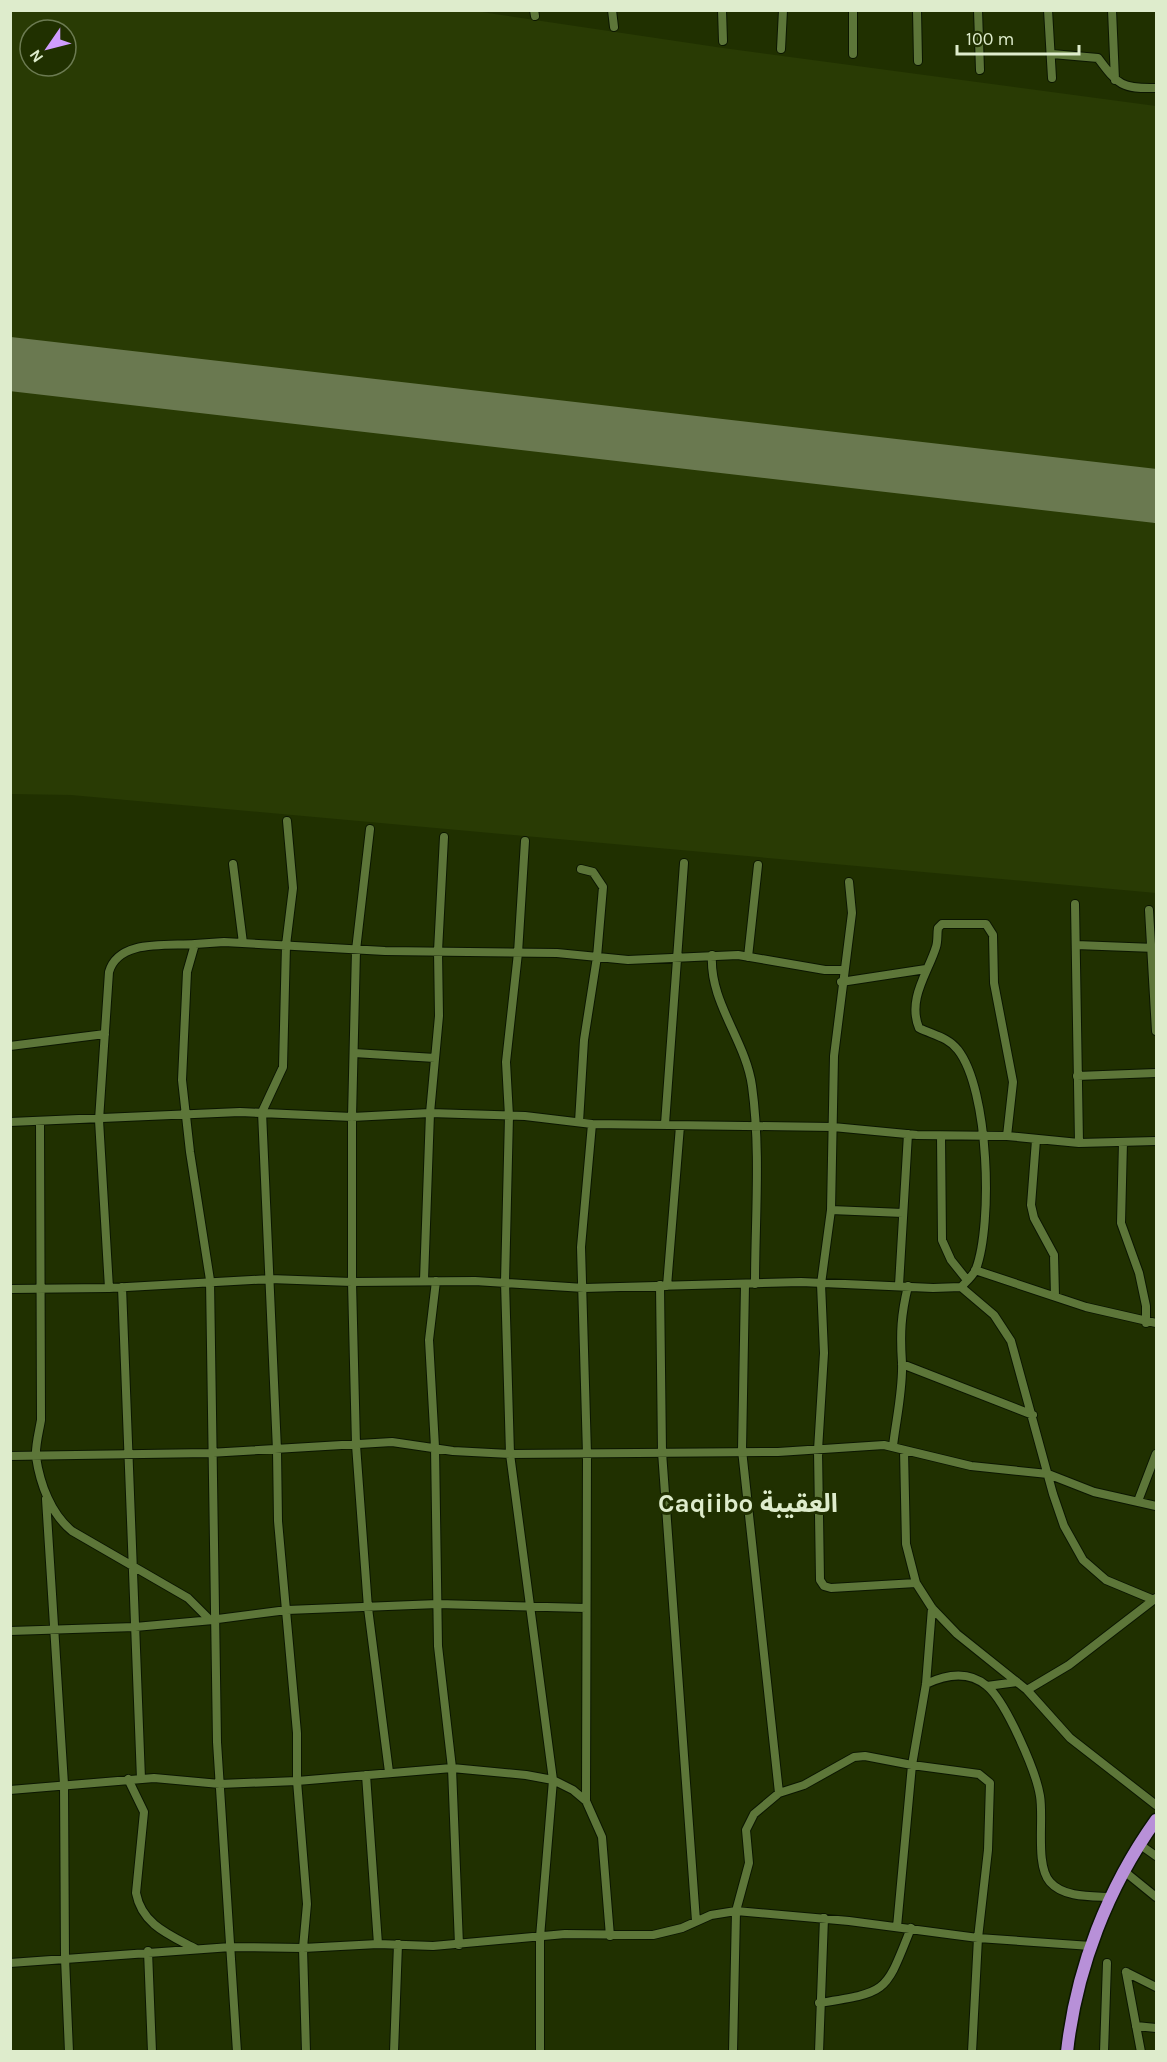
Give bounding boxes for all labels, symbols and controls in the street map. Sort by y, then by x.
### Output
north arrow [18,18,78,78]
scale bar [957,18,1078,56]
text: 100 m [966,28,1014,50]
text: N [25,46,47,66]
district label: Caqiibo العقيبة [658,1488,838,1519]

